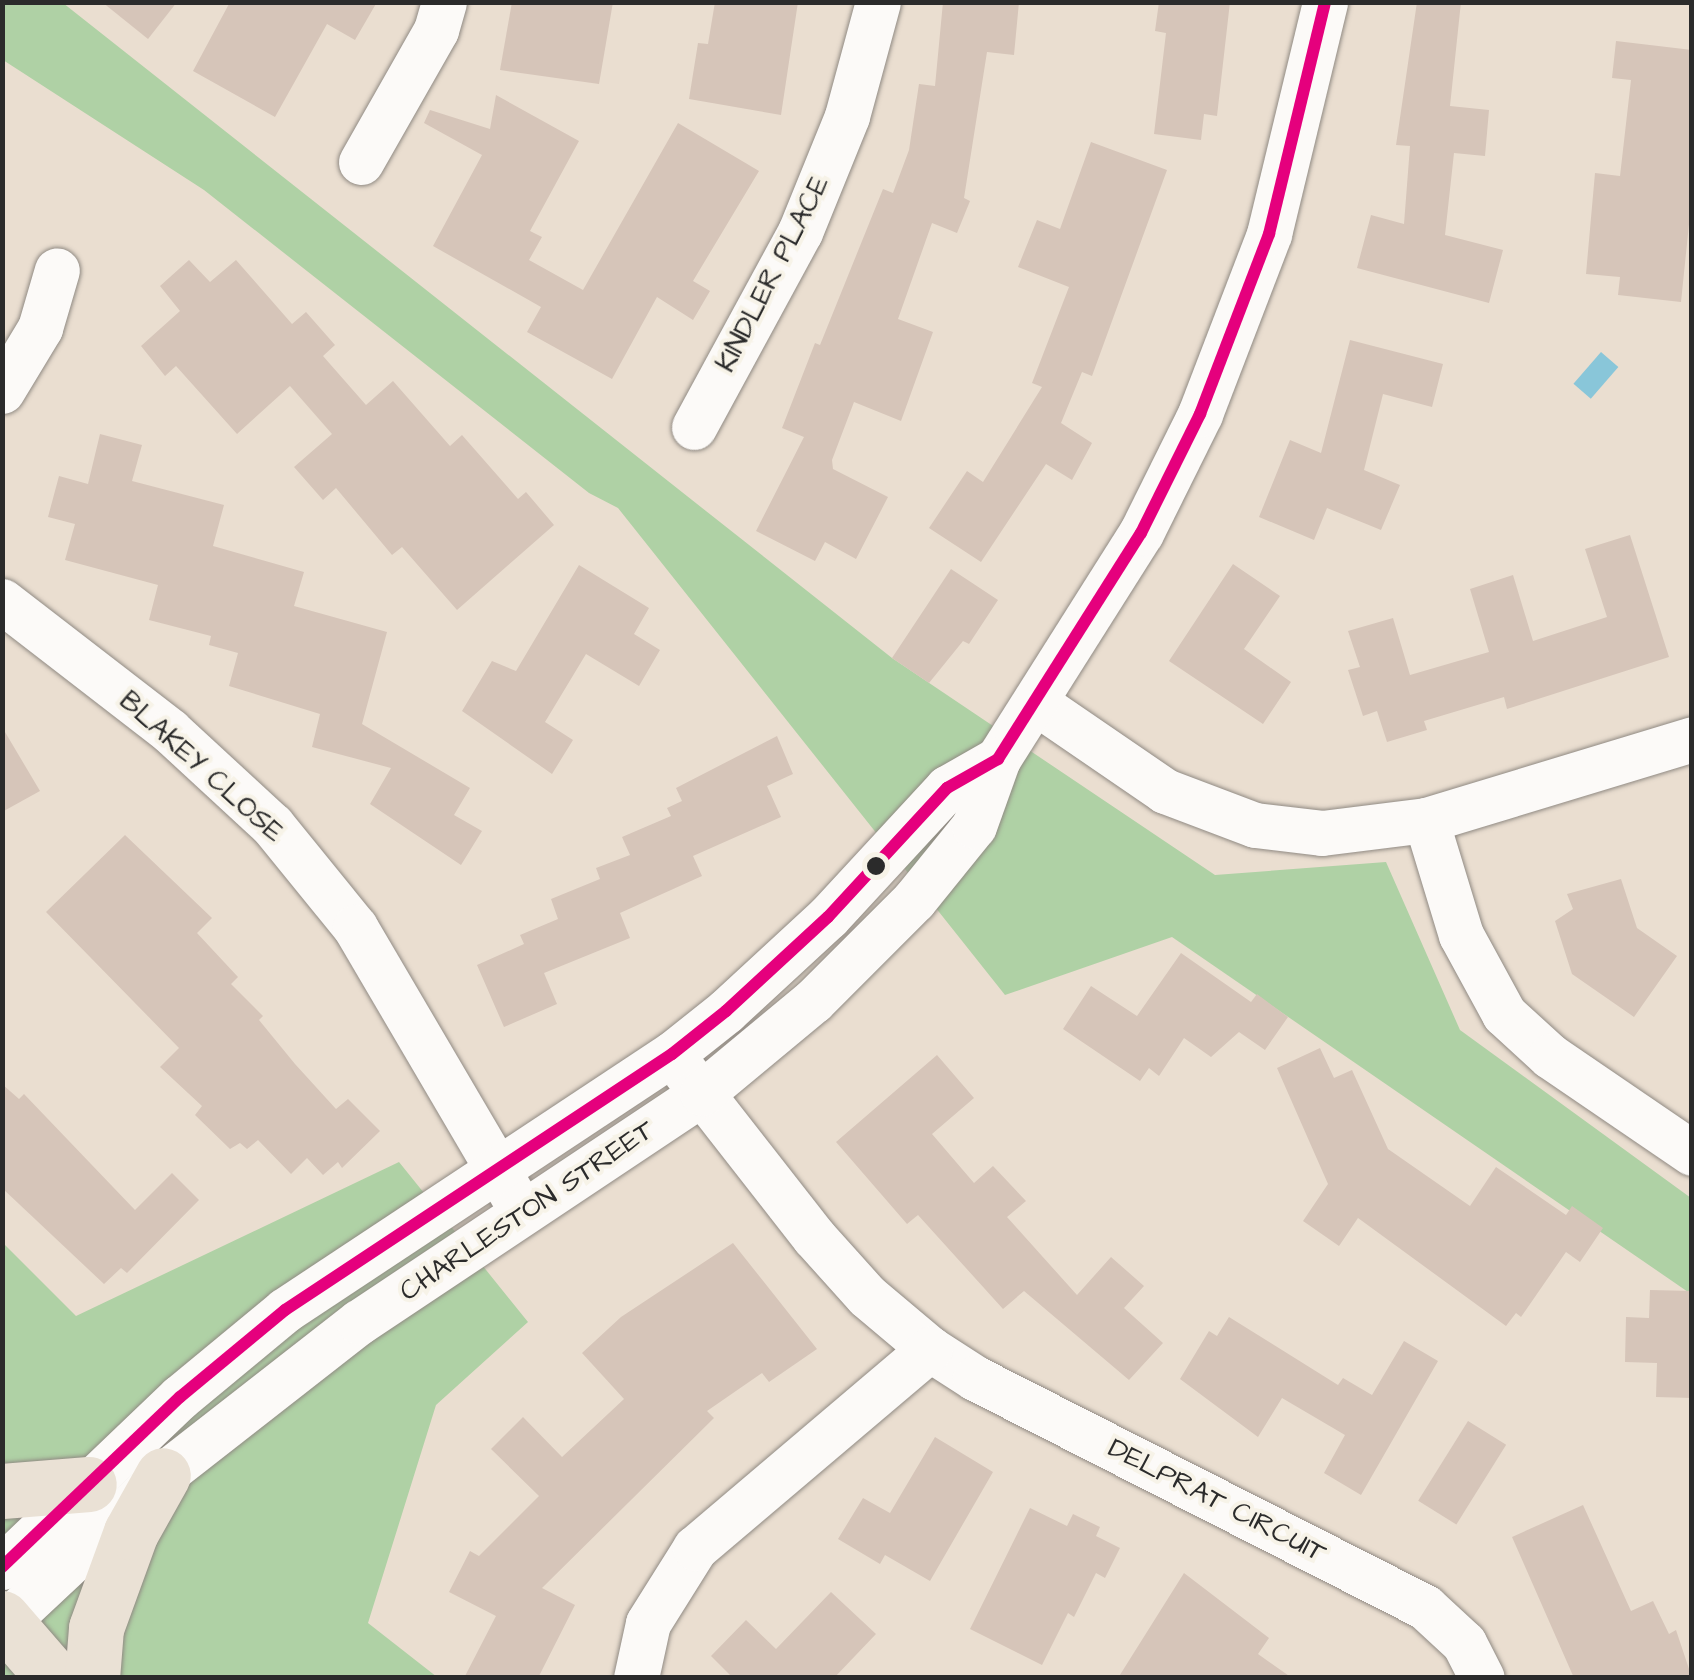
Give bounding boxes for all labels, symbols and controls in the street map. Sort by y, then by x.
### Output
street label: KINDLER PLACE [709,170,837,378]
street label: BLAKEY CLOSE [112,684,290,850]
unlabelled marker [866,856,886,876]
street label: CHARLESTON STREET [393,1113,661,1309]
street label: DELPRAT CIRCUIT [1103,1432,1331,1570]

